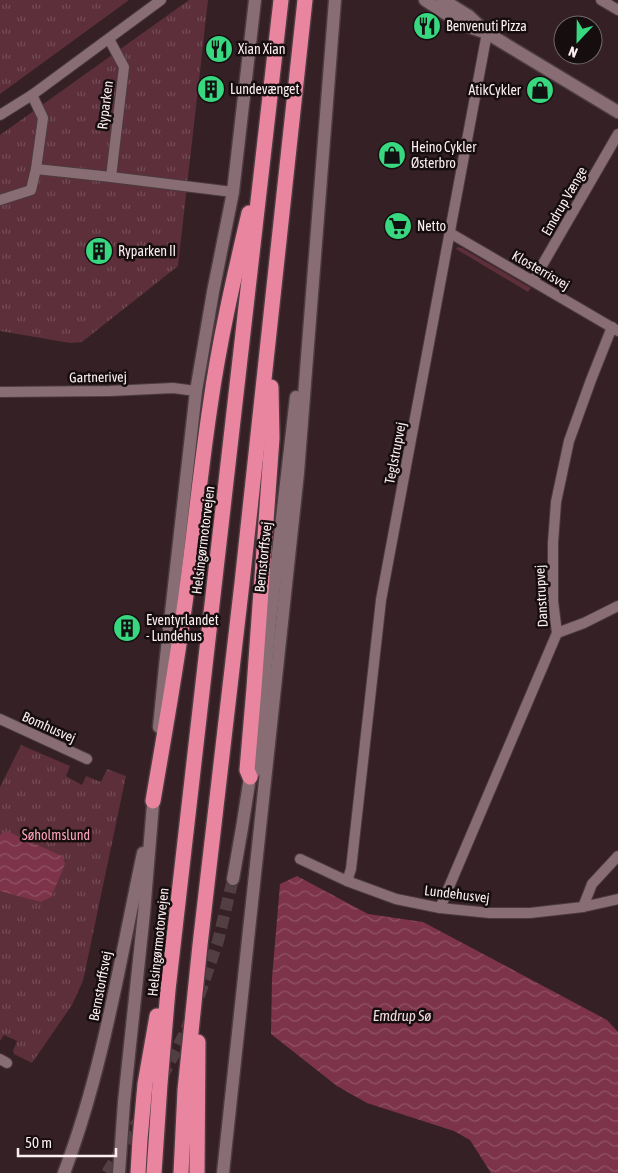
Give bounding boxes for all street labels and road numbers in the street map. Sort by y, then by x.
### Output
street label: Ryparken [94,80,116,130]
street label: Emdrup Vænge [538,164,590,238]
street label: Klosterrisvej [509,247,573,293]
street label: Gartnerivej [69,368,127,386]
street label: Teglstrupvej [381,421,409,485]
street label: Helsingørmotorvejen [188,485,218,595]
street label: Bernstorffsvej [251,521,275,593]
street label: Danstrupvej [531,564,551,628]
street label: Bomhusvej [20,708,78,746]
street label: Lundehusvej [423,882,491,906]
street label: Helsingørmotorvejen [144,887,172,997]
street label: Bernstorffsvej [85,950,115,1022]

